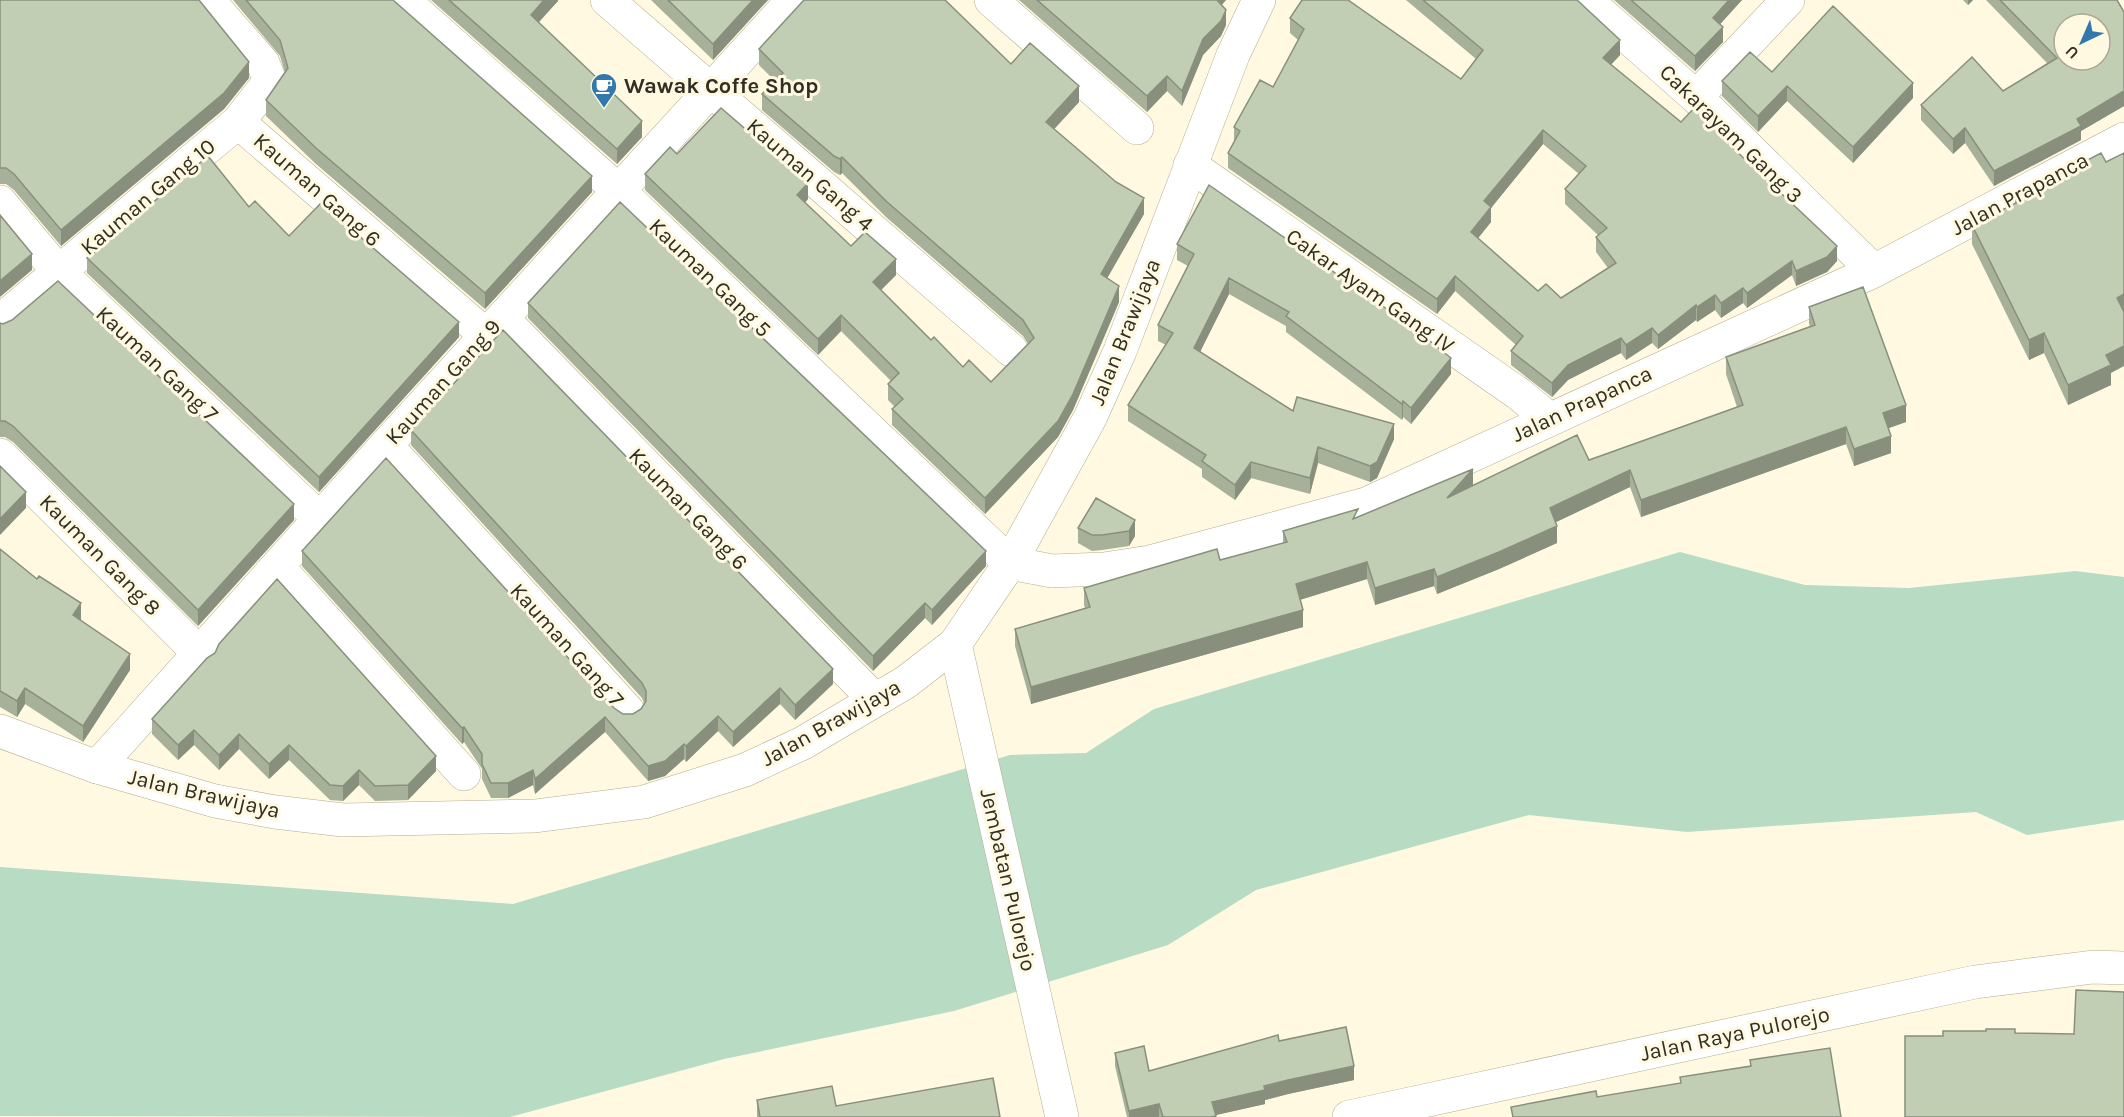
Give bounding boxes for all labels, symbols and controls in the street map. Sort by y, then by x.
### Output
north arrow [2052,12,2112,72]
text: U [2061,42,2082,63]
street label: Cakarayam Gang 3 [1654,59,1808,209]
cafe icon: Wawak Coffe Shop [589,71,619,109]
place label: Wawak Coffe Shop [624,73,818,99]
street label: Kauman Gang 4 [741,113,879,237]
street label: Kauman Gang 6 [248,128,386,252]
street label: Kauman Gang 10 [75,133,221,261]
street label: Jalan Prapanca [1947,147,2093,241]
street label: Kauman Gang 5 [644,213,776,343]
street label: Cakar Ayam Gang IV [1281,223,1459,359]
street label: Jalan Brawijaya [1084,255,1166,409]
street label: Kauman Gang 7 [91,301,223,427]
street label: Kauman Gang 9 [380,314,506,450]
street label: Jalan Prapanca [1508,360,1656,448]
street label: Kauman Gang 6 [623,442,753,576]
street label: Kauman Gang 8 [34,489,166,621]
street label: Kauman Gang 7 [505,578,629,712]
street label: Jalan Brawijaya [757,674,905,772]
street label: Jalan Brawijaya [125,764,283,824]
street label: Jembatan Pulorejo [974,786,1042,974]
street label: Jalan Raya Pulorejo [1638,1001,1832,1067]

